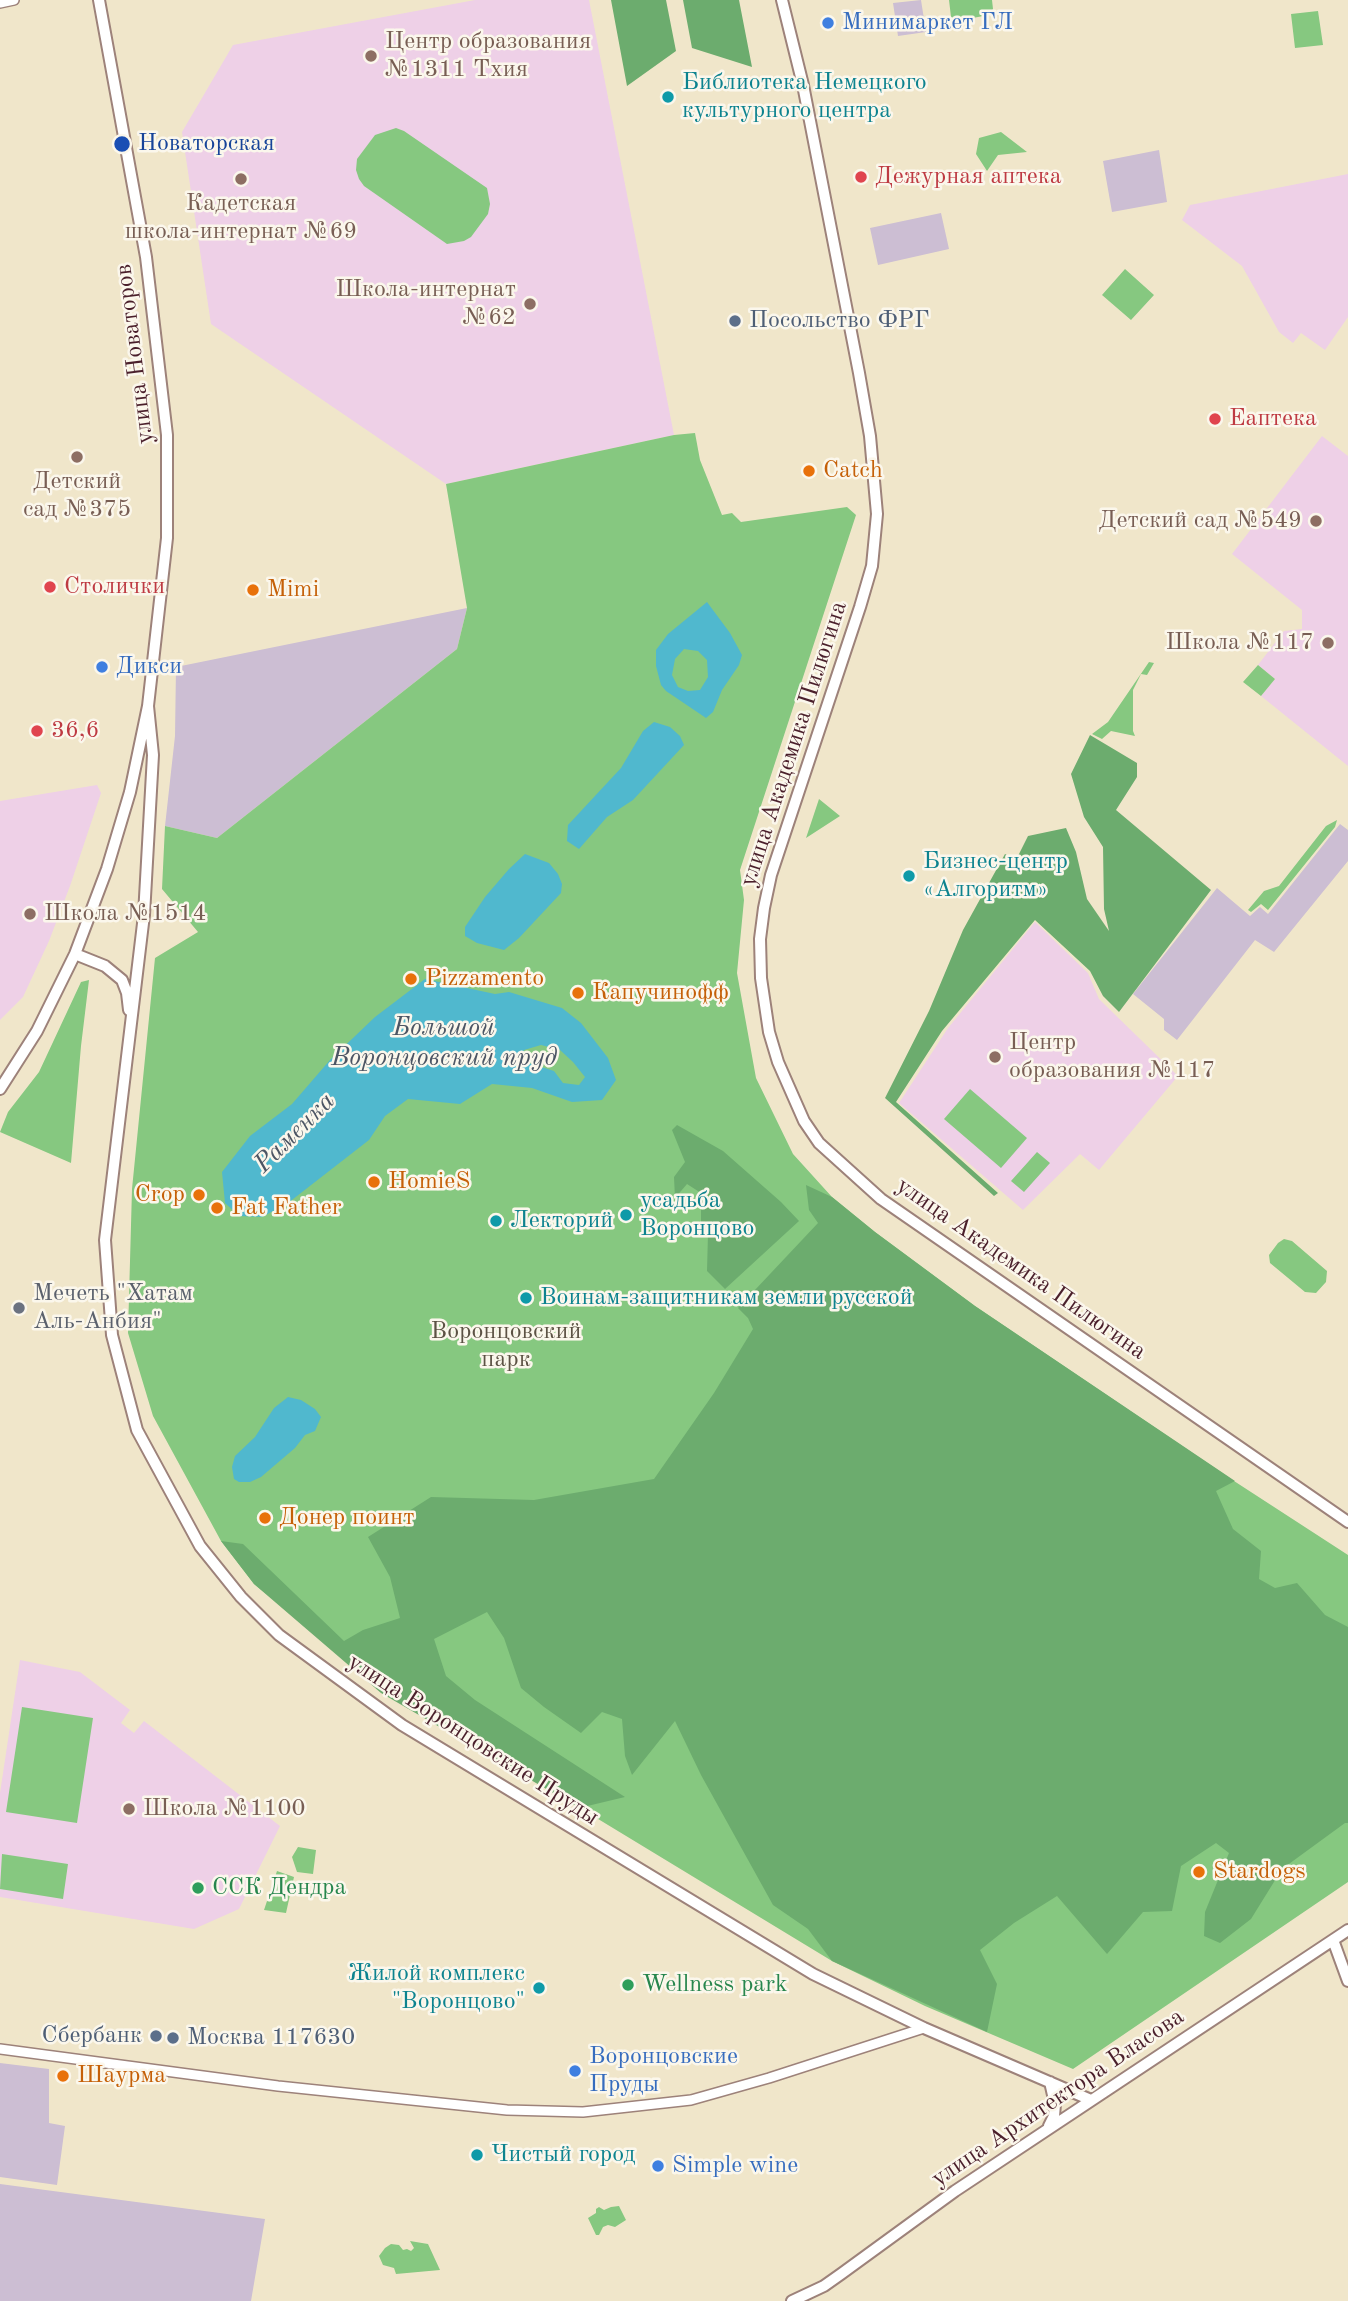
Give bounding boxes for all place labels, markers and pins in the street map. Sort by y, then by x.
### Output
place label: Минимаркет ГЛ [842,9,1013,37]
marker: Минимаркет ГЛ [820,15,836,31]
place label: Центр образования №1311 Тхия [385,28,591,84]
marker: Центр образования №1311 Тхия [363,48,379,64]
place label: Библиотека Немецкого культурного центра [682,69,927,125]
marker: Библиотека Немецкого культурного центра [660,89,676,105]
place label: Новаторская [138,130,275,158]
marker: Новаторская [112,134,132,154]
place label: Дежурная аптека [875,163,1062,191]
marker: Дежурная аптека [853,169,869,185]
marker: Кадетская школа-интернат №69 [233,171,249,187]
place label: Кадетская школа-интернат №69 [125,190,357,246]
place label: Школа-интернат №62 [336,276,516,332]
marker: Школа-интернат №62 [522,296,538,312]
place label: Посольство ФРГ [749,307,929,335]
marker: Посольство ФРГ [727,313,743,329]
place label: Еаптека [1229,405,1317,433]
marker: Еаптека [1207,411,1223,427]
marker: Детский сад №375 [69,449,85,465]
place label: Catch [823,457,883,485]
marker: Catch [801,463,817,479]
place label: Детский сад №375 [23,468,131,524]
place label: Детский сад №549 [1099,507,1302,535]
marker: Детский сад №549 [1308,513,1324,529]
place label: Столички [64,573,165,601]
place label: Mimi [267,576,319,604]
marker: Столички [42,579,58,595]
marker: Mimi [245,582,261,598]
place label: Школа №117 [1166,629,1314,657]
marker: Школа №117 [1320,635,1336,651]
place label: Дикси [116,653,182,681]
marker: Дикси [94,659,110,675]
place label: 36,6 [51,717,99,745]
marker: 36,6 [29,723,45,739]
place label: Бизнес-центр «Алгоритм» [923,848,1068,904]
marker: Бизнес-центр «Алгоритм» [901,868,917,884]
place label: Школа №1514 [44,900,206,928]
marker: Школа №1514 [22,906,38,922]
place label: Pizzamento [425,965,544,993]
marker: Pizzamento [403,971,419,987]
place label: Капучинофф [592,979,729,1007]
marker: Капучинофф [570,985,586,1001]
place label: Центр образования №117 [1009,1029,1215,1085]
marker: Центр образования №117 [987,1049,1003,1065]
place label: HomieS [388,1168,470,1196]
marker: HomieS [366,1174,382,1190]
place label: Crop [135,1181,185,1209]
marker: Crop [191,1187,207,1203]
place label: усадьба Воронцово [640,1187,754,1243]
place label: Fat Father [231,1194,342,1222]
marker: Fat Father [209,1200,225,1216]
place label: Лекторий [510,1207,613,1235]
marker: усадьба Воронцово [618,1207,634,1223]
marker: Лекторий [488,1213,504,1229]
place label: Мечеть "Хатам Аль-Анбия" [33,1280,193,1336]
place label: Воинам-защитникам земли русской [540,1284,913,1312]
marker: Воинам-защитникам земли русской [518,1290,534,1306]
marker: Мечеть "Хатам Аль-Анбия" [11,1300,27,1316]
place label: Донер поинт [279,1504,414,1532]
marker: Донер поинт [257,1510,273,1526]
place label: Школа №1100 [143,1795,305,1823]
marker: Школа №1100 [121,1801,137,1817]
place label: Stardogs [1213,1858,1306,1886]
marker: Stardogs [1191,1864,1207,1880]
place label: ССК Дендра [212,1874,346,1902]
marker: ССК Дендра [190,1880,206,1896]
place label: Жилой комплекс "Воронцово" [348,1960,525,2016]
place label: Wellness park [642,1971,787,1999]
marker: Wellness park [620,1977,636,1993]
marker: Жилой комплекс "Воронцово" [531,1980,547,1996]
place label: Сбербанк [42,2022,142,2050]
place label: Москва 117630 [187,2024,355,2052]
marker: Сбербанк [148,2028,164,2044]
marker: Москва 117630 [165,2030,181,2046]
place label: Воронцовские Пруды [589,2043,738,2099]
place label: Шаурма [77,2062,166,2090]
marker: Воронцовские Пруды [567,2063,583,2079]
marker: Шаурма [55,2068,71,2084]
place label: Чистый город [491,2141,635,2169]
marker: Чистый город [469,2147,485,2163]
place label: Simple wine [672,2152,798,2180]
marker: Simple wine [650,2158,666,2174]

